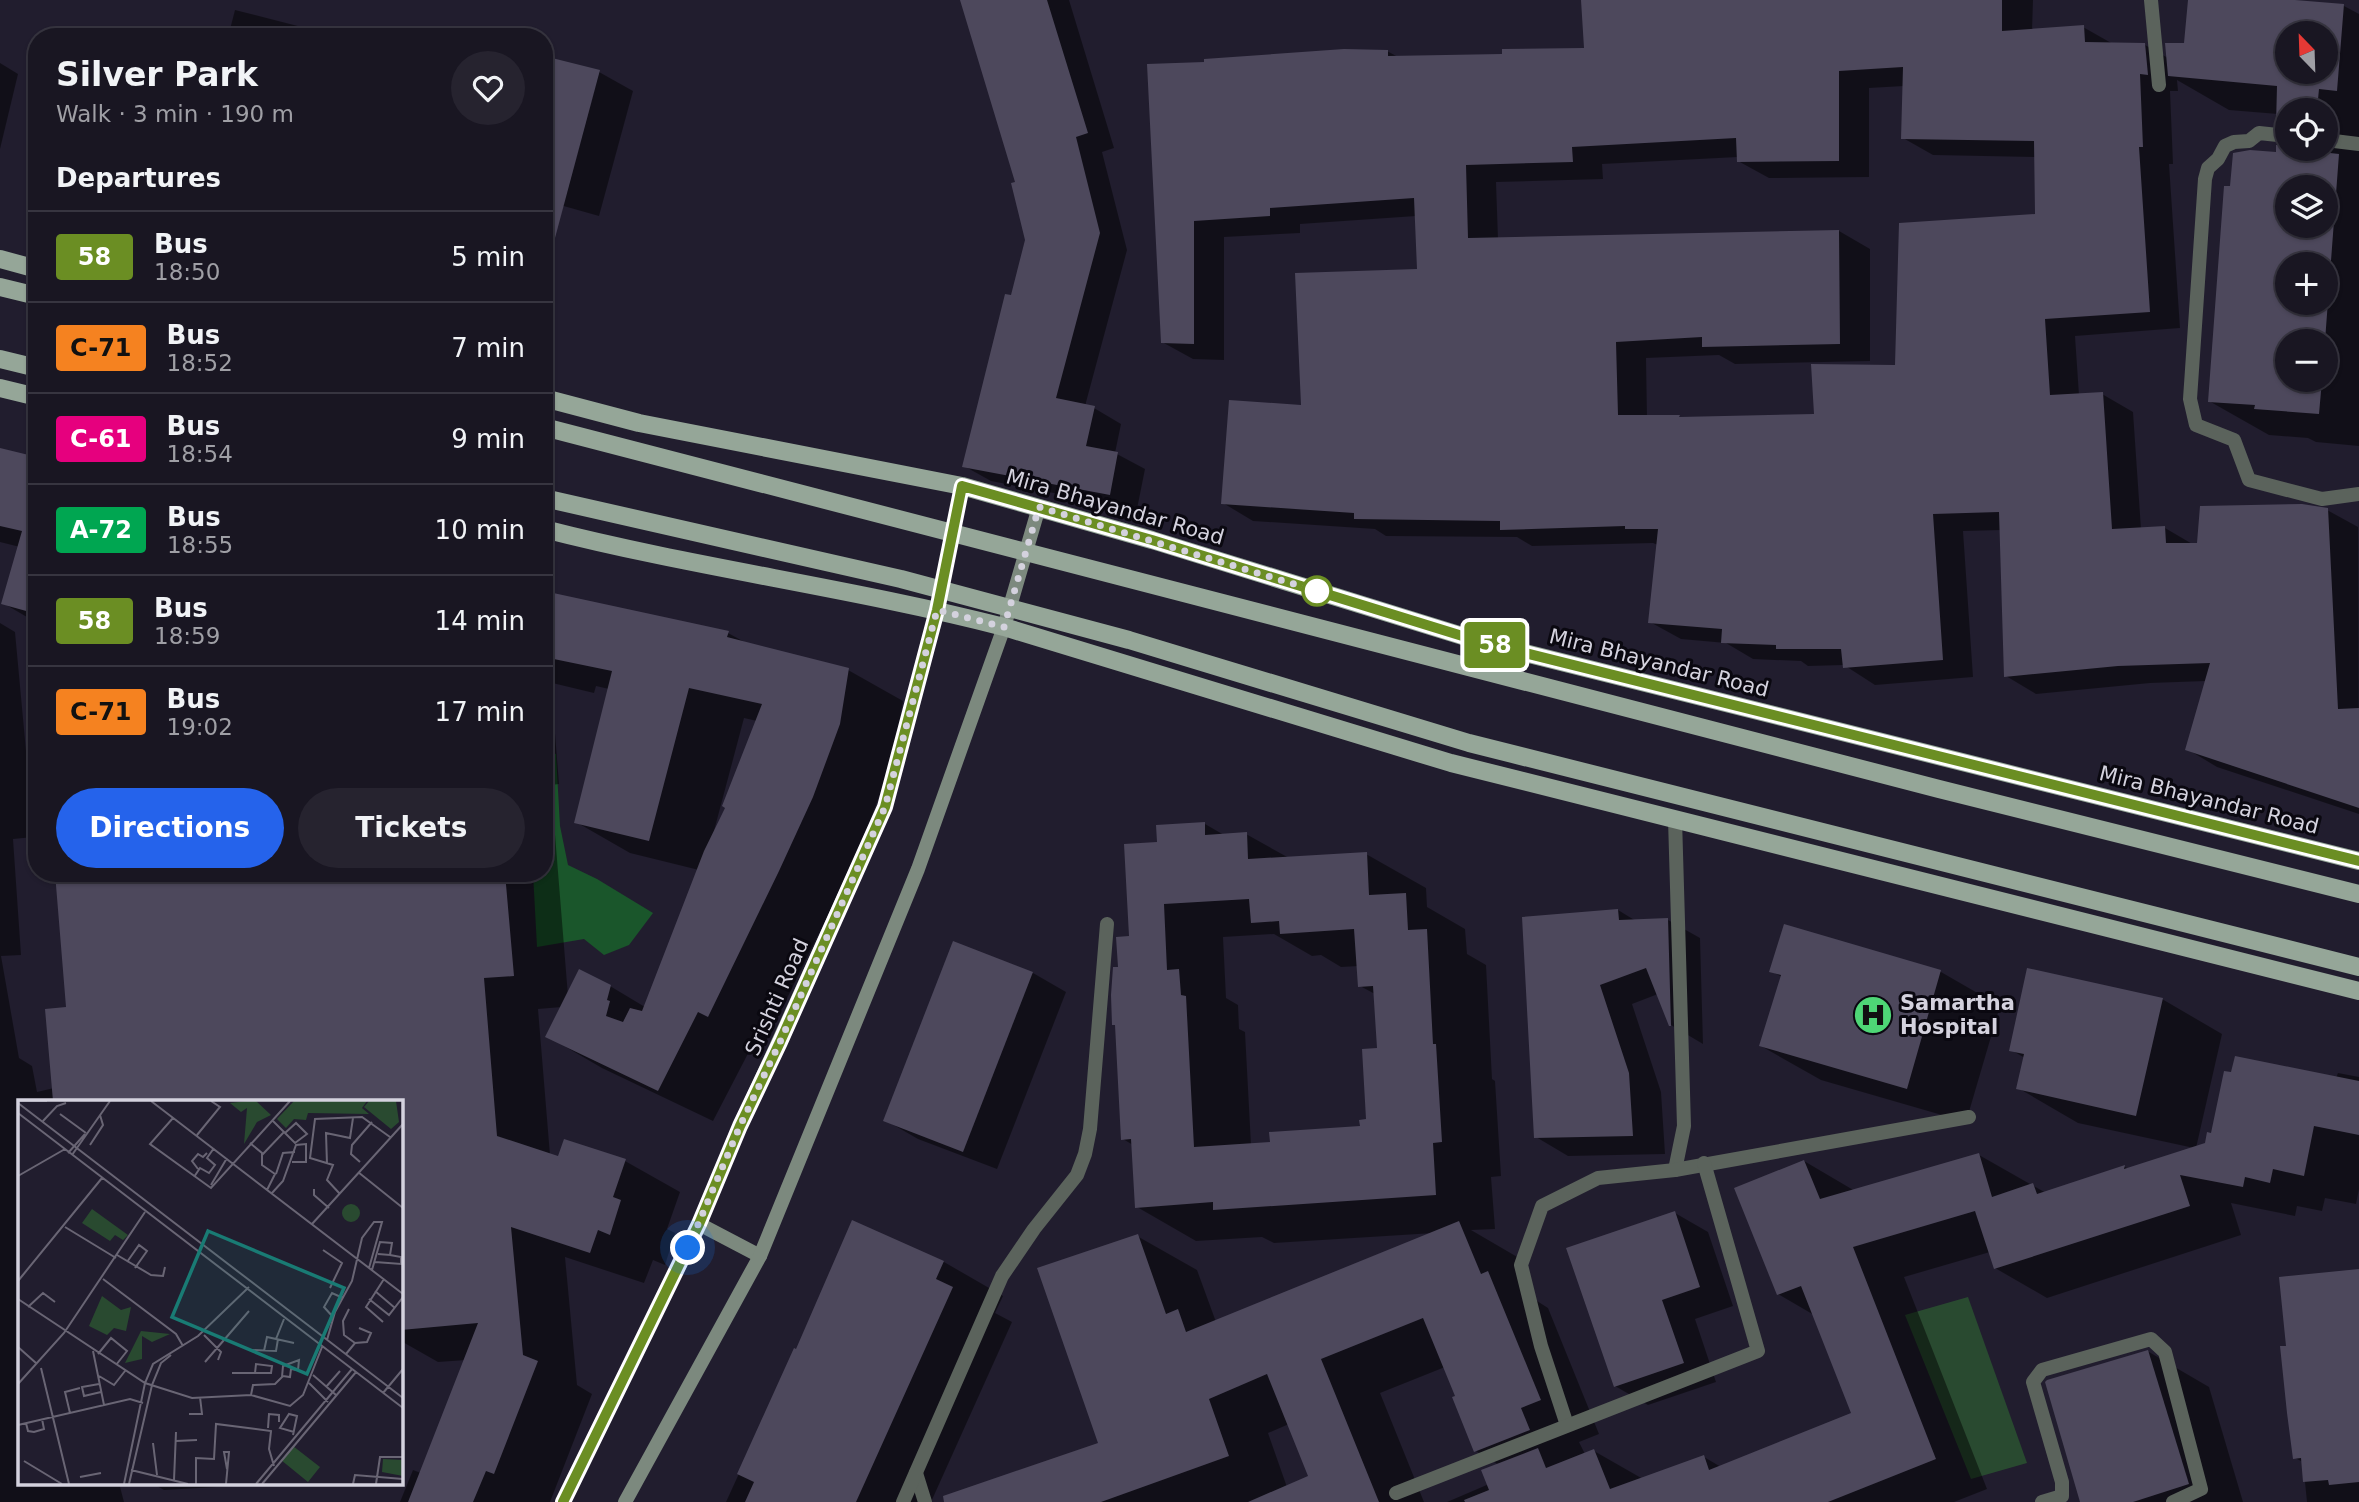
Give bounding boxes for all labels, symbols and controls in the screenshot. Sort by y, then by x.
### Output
north arrow [2275,21,2338,84]
map controls [2275,21,2338,392]
button: heart [451,51,525,125]
text: Silver Park [56,55,258,94]
button: locate [2275,98,2338,161]
text: Walk · 3 min · 190 m [56,101,294,127]
text: Departures [56,163,221,193]
button: layers [2275,175,2338,238]
text: Bus [154,229,208,259]
text: 5 min [451,242,525,272]
text: 58 [78,243,111,271]
button: + [2275,252,2338,315]
text: 18:50 [154,259,220,285]
text: Bus [167,320,220,350]
button: − [2275,329,2338,392]
text: 7 min [451,333,525,363]
text: C-71 [70,334,132,362]
text: 18:52 [167,350,233,376]
text: Bus [167,411,220,441]
text: 9 min [451,424,525,454]
text: C-61 [70,425,132,453]
text: 18:54 [167,441,233,467]
street label: Mira Bhayandar Road [1003,464,1227,550]
text: Bus [167,502,221,532]
text: 10 min [435,515,525,545]
text: A-72 [70,516,132,544]
text: 18:55 [167,532,233,558]
unlabelled marker [1302,576,1332,606]
text: Bus [154,593,208,623]
text: 14 min [435,606,525,636]
text: 58 [78,607,111,635]
line badge: 58 [1464,622,1526,668]
text: 18:59 [154,623,220,649]
street label: Mira Bhayandar Road [1547,624,1771,702]
text: 58 [1478,631,1512,659]
text: Bus [167,684,220,714]
text: 17 min [435,697,525,727]
text: C-71 [70,698,132,726]
text: 19:02 [167,714,233,740]
street label: Mira Bhayandar Road [2097,761,2321,839]
button: Directions [56,788,284,868]
button: Tickets [298,788,525,868]
street label: Srishti Road [741,935,813,1059]
place label: Samartha Hospital [1900,991,2015,1039]
hospital icon: Samartha Hospital [1852,994,1894,1036]
inset map [18,1100,402,1484]
your location [670,1230,705,1265]

